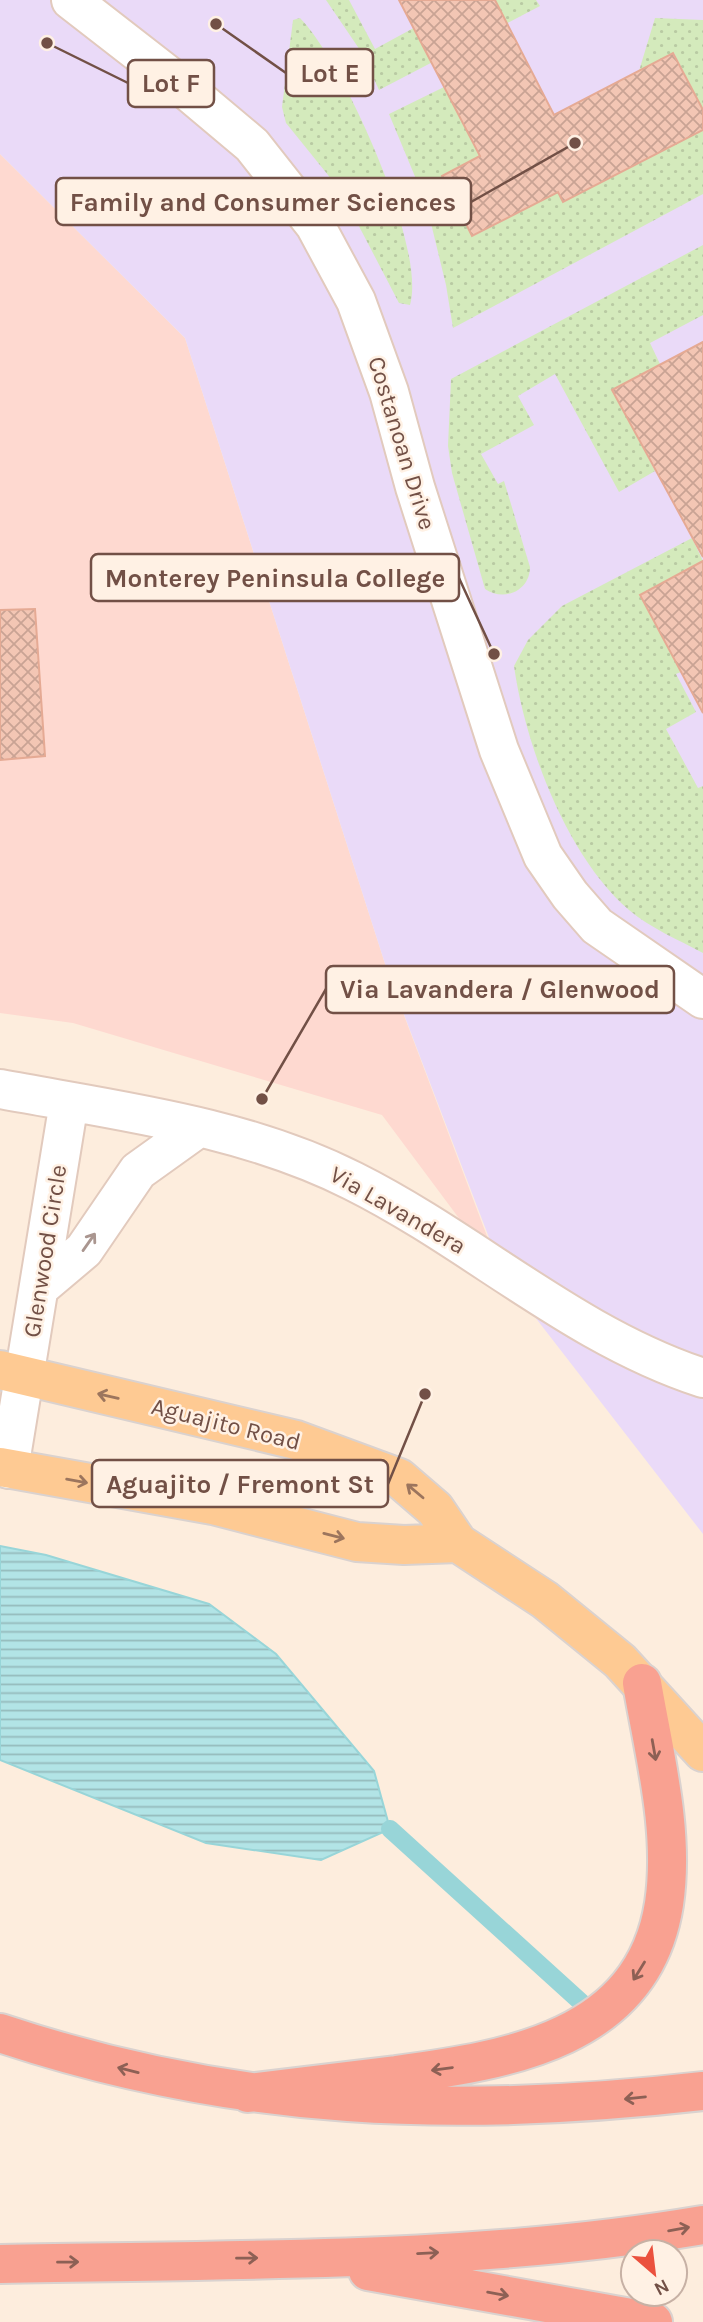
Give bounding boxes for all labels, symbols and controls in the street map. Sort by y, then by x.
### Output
callout: Lot E [286,49,373,96]
text: Lot E [300,58,360,89]
callout: Lot F [128,60,214,107]
text: Lot F [142,68,200,99]
callout: Family and Consumer Sciences [56,178,471,225]
text: Family and Consumer Sciences [70,187,456,218]
street label: Costanoan Drive [362,353,442,533]
callout: Monterey Peninsula College [91,554,459,601]
text: Monterey Peninsula College [105,563,445,594]
callout: Via Lavandera / Glenwood [326,966,674,1013]
text: Via Lavandera / Glenwood [340,974,660,1005]
street label: Via Lavandera [325,1160,471,1260]
street label: Glenwood Circle [18,1163,72,1339]
one-way arrow [82,1233,96,1252]
one-way arrow [97,1389,120,1402]
street label: Aguajito Road [148,1392,304,1456]
callout: Aguajito / Fremont St [92,1460,388,1507]
text: Aguajito / Fremont St [106,1469,374,1500]
one-way arrow [65,1474,87,1488]
one-way arrow [406,1483,424,1499]
one-way arrow [323,1530,345,1543]
one-way arrow [648,1738,661,1761]
one-way arrow [631,1961,645,1981]
one-way arrow [431,2062,453,2075]
one-way arrow [117,2063,140,2076]
one-way arrow [624,2092,647,2105]
one-way arrow [667,2222,690,2235]
north arrow [619,2238,689,2308]
one-way arrow [416,2246,439,2259]
one-way arrow [235,2251,258,2264]
one-way arrow [56,2255,79,2269]
text: N [650,2274,673,2300]
one-way arrow [486,2288,509,2302]

